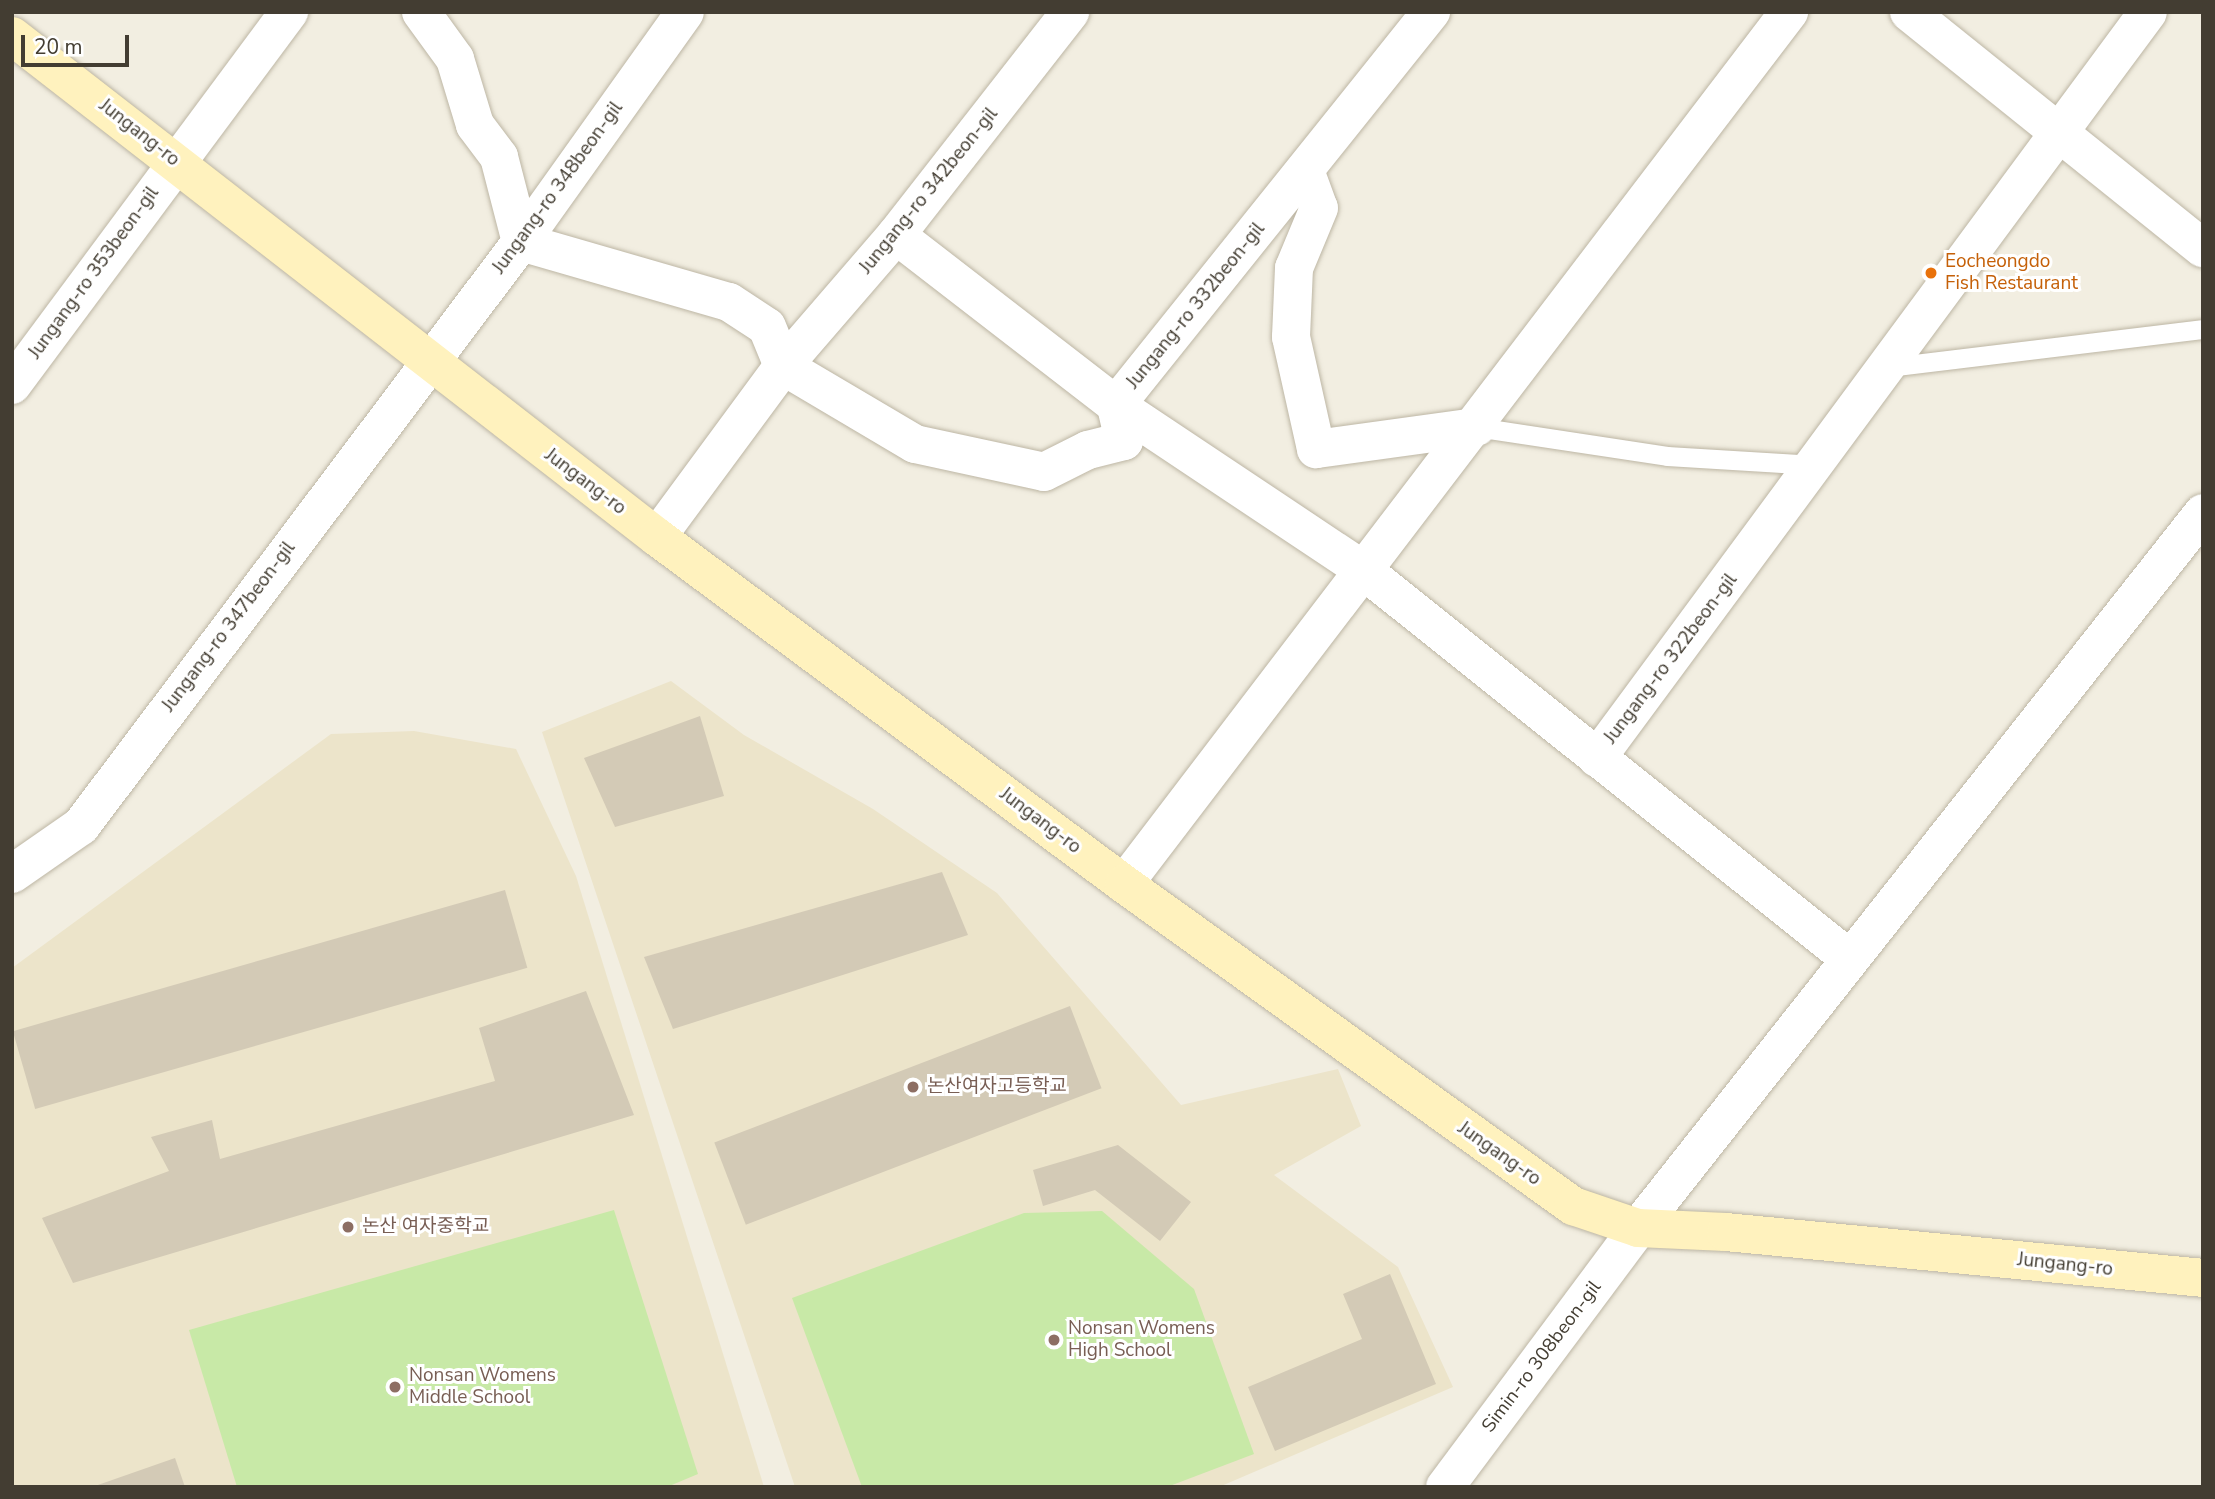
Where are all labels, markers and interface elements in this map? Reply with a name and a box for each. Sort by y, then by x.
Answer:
scale bar [24,21,133,65]
text: 20 m [34,33,83,61]
street label: Jungang-ro [94,94,184,172]
street label: Jungang-ro 348beon-gil [488,97,628,279]
street label: Jungang-ro 342beon-gil [855,103,1003,279]
street label: Jungang-ro 353beon-gil [24,182,164,364]
street label: Jungang-ro 332beon-gil [1122,218,1270,394]
place label: Eocheongdo Fish Restaurant [1945,251,2078,295]
marker: Eocheongdo Fish Restaurant [1923,265,1939,281]
street label: Jungang-ro [540,444,630,520]
street label: Jungang-ro 347beon-gil [158,537,300,717]
street label: Jungang-ro 322beon-gil [1600,569,1742,749]
street label: Jungang-ro [995,783,1085,859]
place label: 논산여자고등학교 [927,1076,1067,1098]
marker: 논산여자고등학교 [905,1079,921,1095]
street label: Jungang-ro [1453,1117,1545,1191]
place label: 논산 여자중학교 [362,1216,489,1238]
marker: 논산 여자중학교 [340,1219,356,1235]
street label: Jungang-ro [2016,1249,2114,1281]
street label: Simin-ro 308beon-gil [1478,1277,1606,1437]
place label: Nonsan Womens High School [1068,1318,1215,1362]
marker: Nonsan Womens High School [1046,1332,1062,1348]
place label: Nonsan Womens Middle School [409,1365,556,1409]
marker: Nonsan Womens Middle School [387,1379,403,1395]

